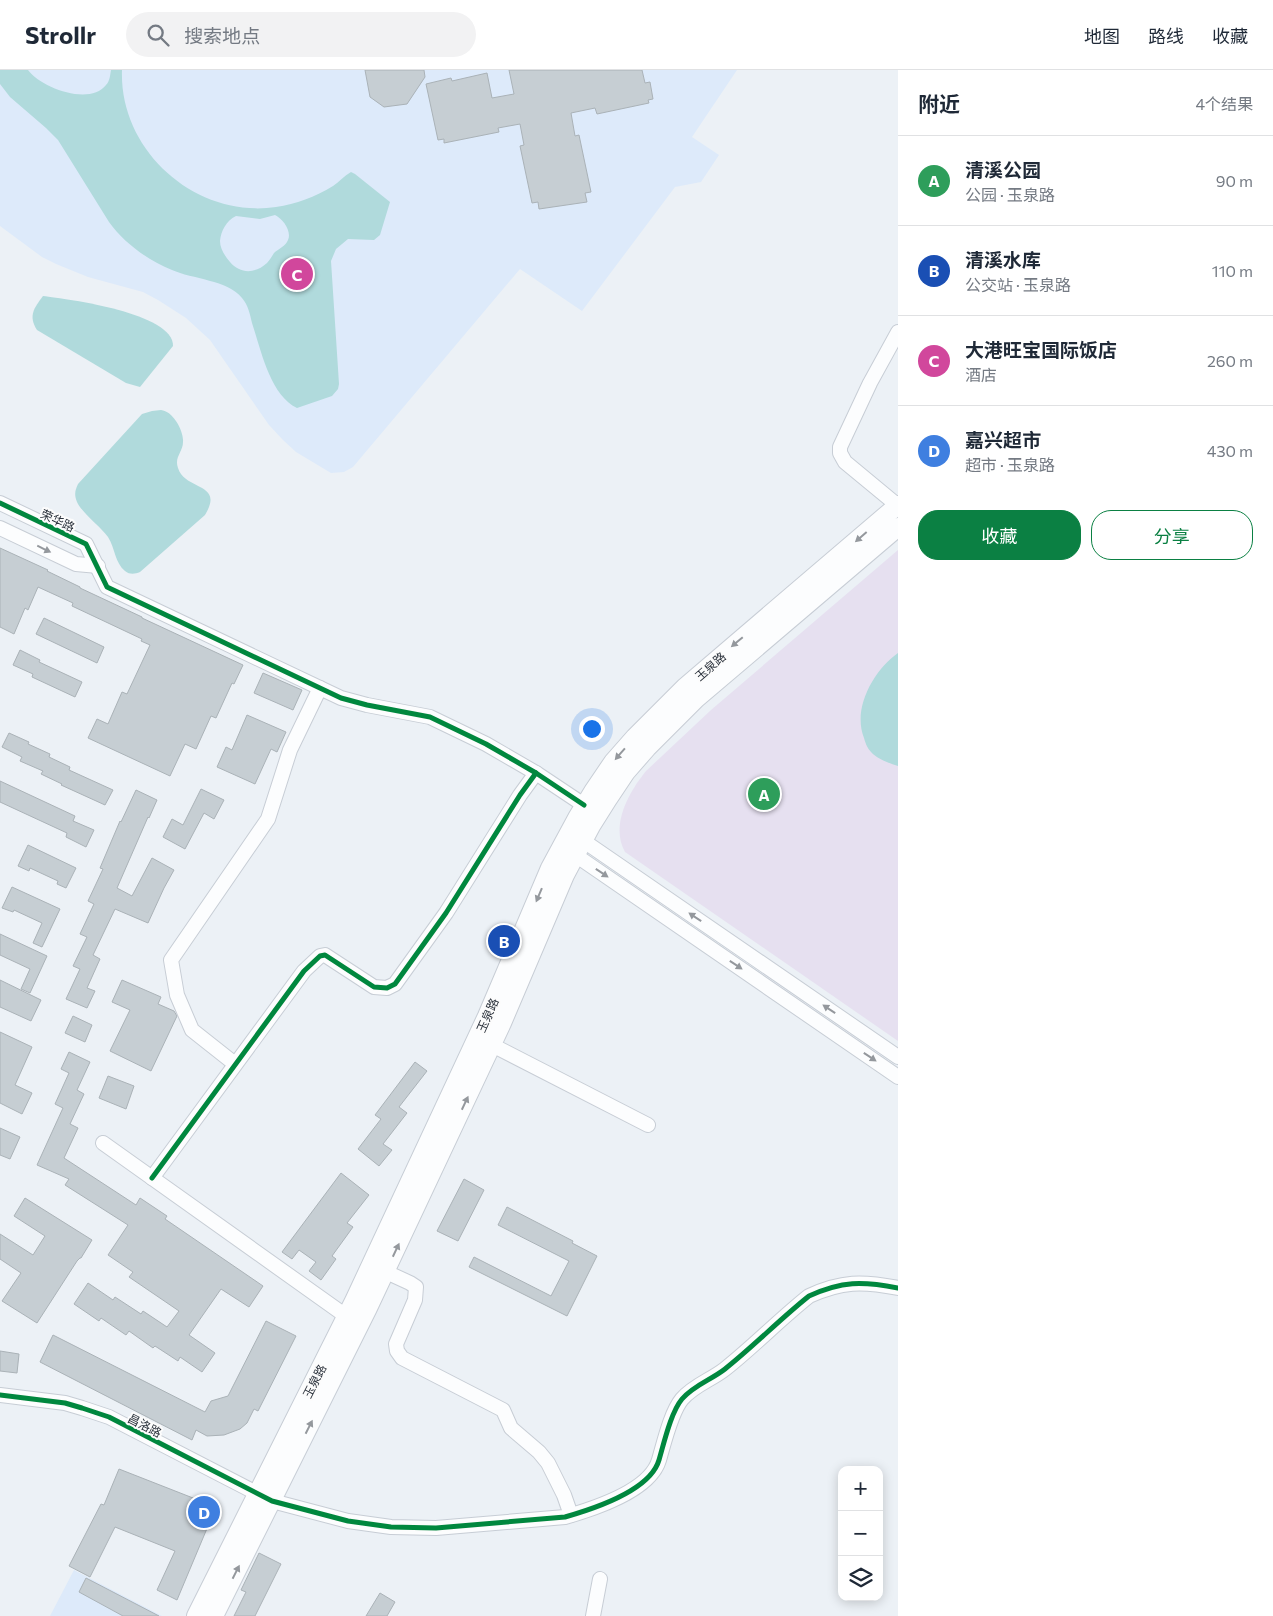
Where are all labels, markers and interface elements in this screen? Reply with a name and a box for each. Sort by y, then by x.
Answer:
search box [126,12,476,57]
text: Strollr [25,20,96,49]
icon: search [144,21,172,49]
text: 搜索地点 [184,24,260,47]
text: 地图 [1084,25,1120,47]
text: 路线 [1148,25,1184,47]
text: 收藏 [1212,25,1248,47]
text: 附近 [918,91,960,116]
text: 4个结果 [1195,94,1253,113]
text: 清溪公园 [965,158,1041,181]
text: A [928,171,940,190]
text: 90 m [1216,171,1253,190]
text: 公园 · 玉泉路 [965,185,1055,204]
text: 清溪水库 [965,248,1041,271]
pin: C [281,255,313,293]
text: B [929,261,939,280]
text: 110 m [1212,261,1253,280]
text: 公交站 · 玉泉路 [965,275,1071,294]
text: 大港旺宝国际饭店 [965,338,1117,361]
text: C [929,351,939,370]
text: 260 m [1207,351,1253,370]
text: 酒店 [965,365,997,384]
text: 嘉兴超市 [965,428,1041,451]
text: D [928,441,940,460]
text: 430 m [1207,441,1253,460]
text: 超市 · 玉泉路 [965,455,1055,474]
street label: 荣华路 [39,506,77,534]
button: 收藏 [918,510,1081,560]
button: 分享 [1091,510,1253,560]
one-way arrow [855,531,868,542]
one-way arrow [37,545,51,553]
one-way arrow [732,636,744,648]
street label: 玉泉路 [692,649,728,683]
your location [579,716,605,742]
one-way arrow [614,748,626,760]
pin: A [748,775,780,813]
one-way arrow [595,868,609,878]
one-way arrow [535,887,543,902]
one-way arrow [688,912,702,922]
pin: B [488,922,520,960]
one-way arrow [729,960,743,970]
street label: 玉泉路 [473,996,501,1034]
one-way arrow [822,1004,836,1014]
one-way arrow [863,1052,876,1062]
one-way arrow [461,1096,469,1110]
one-way arrow [392,1243,400,1257]
street label: 玉泉路 [300,1362,328,1400]
street label: 昌洛路 [126,1411,164,1439]
one-way arrow [305,1420,313,1434]
map controls [838,1466,883,1601]
button: + [838,1466,883,1511]
pin: D [188,1493,220,1531]
button: − [838,1511,883,1556]
button: layers [838,1556,883,1601]
one-way arrow [232,1565,240,1580]

